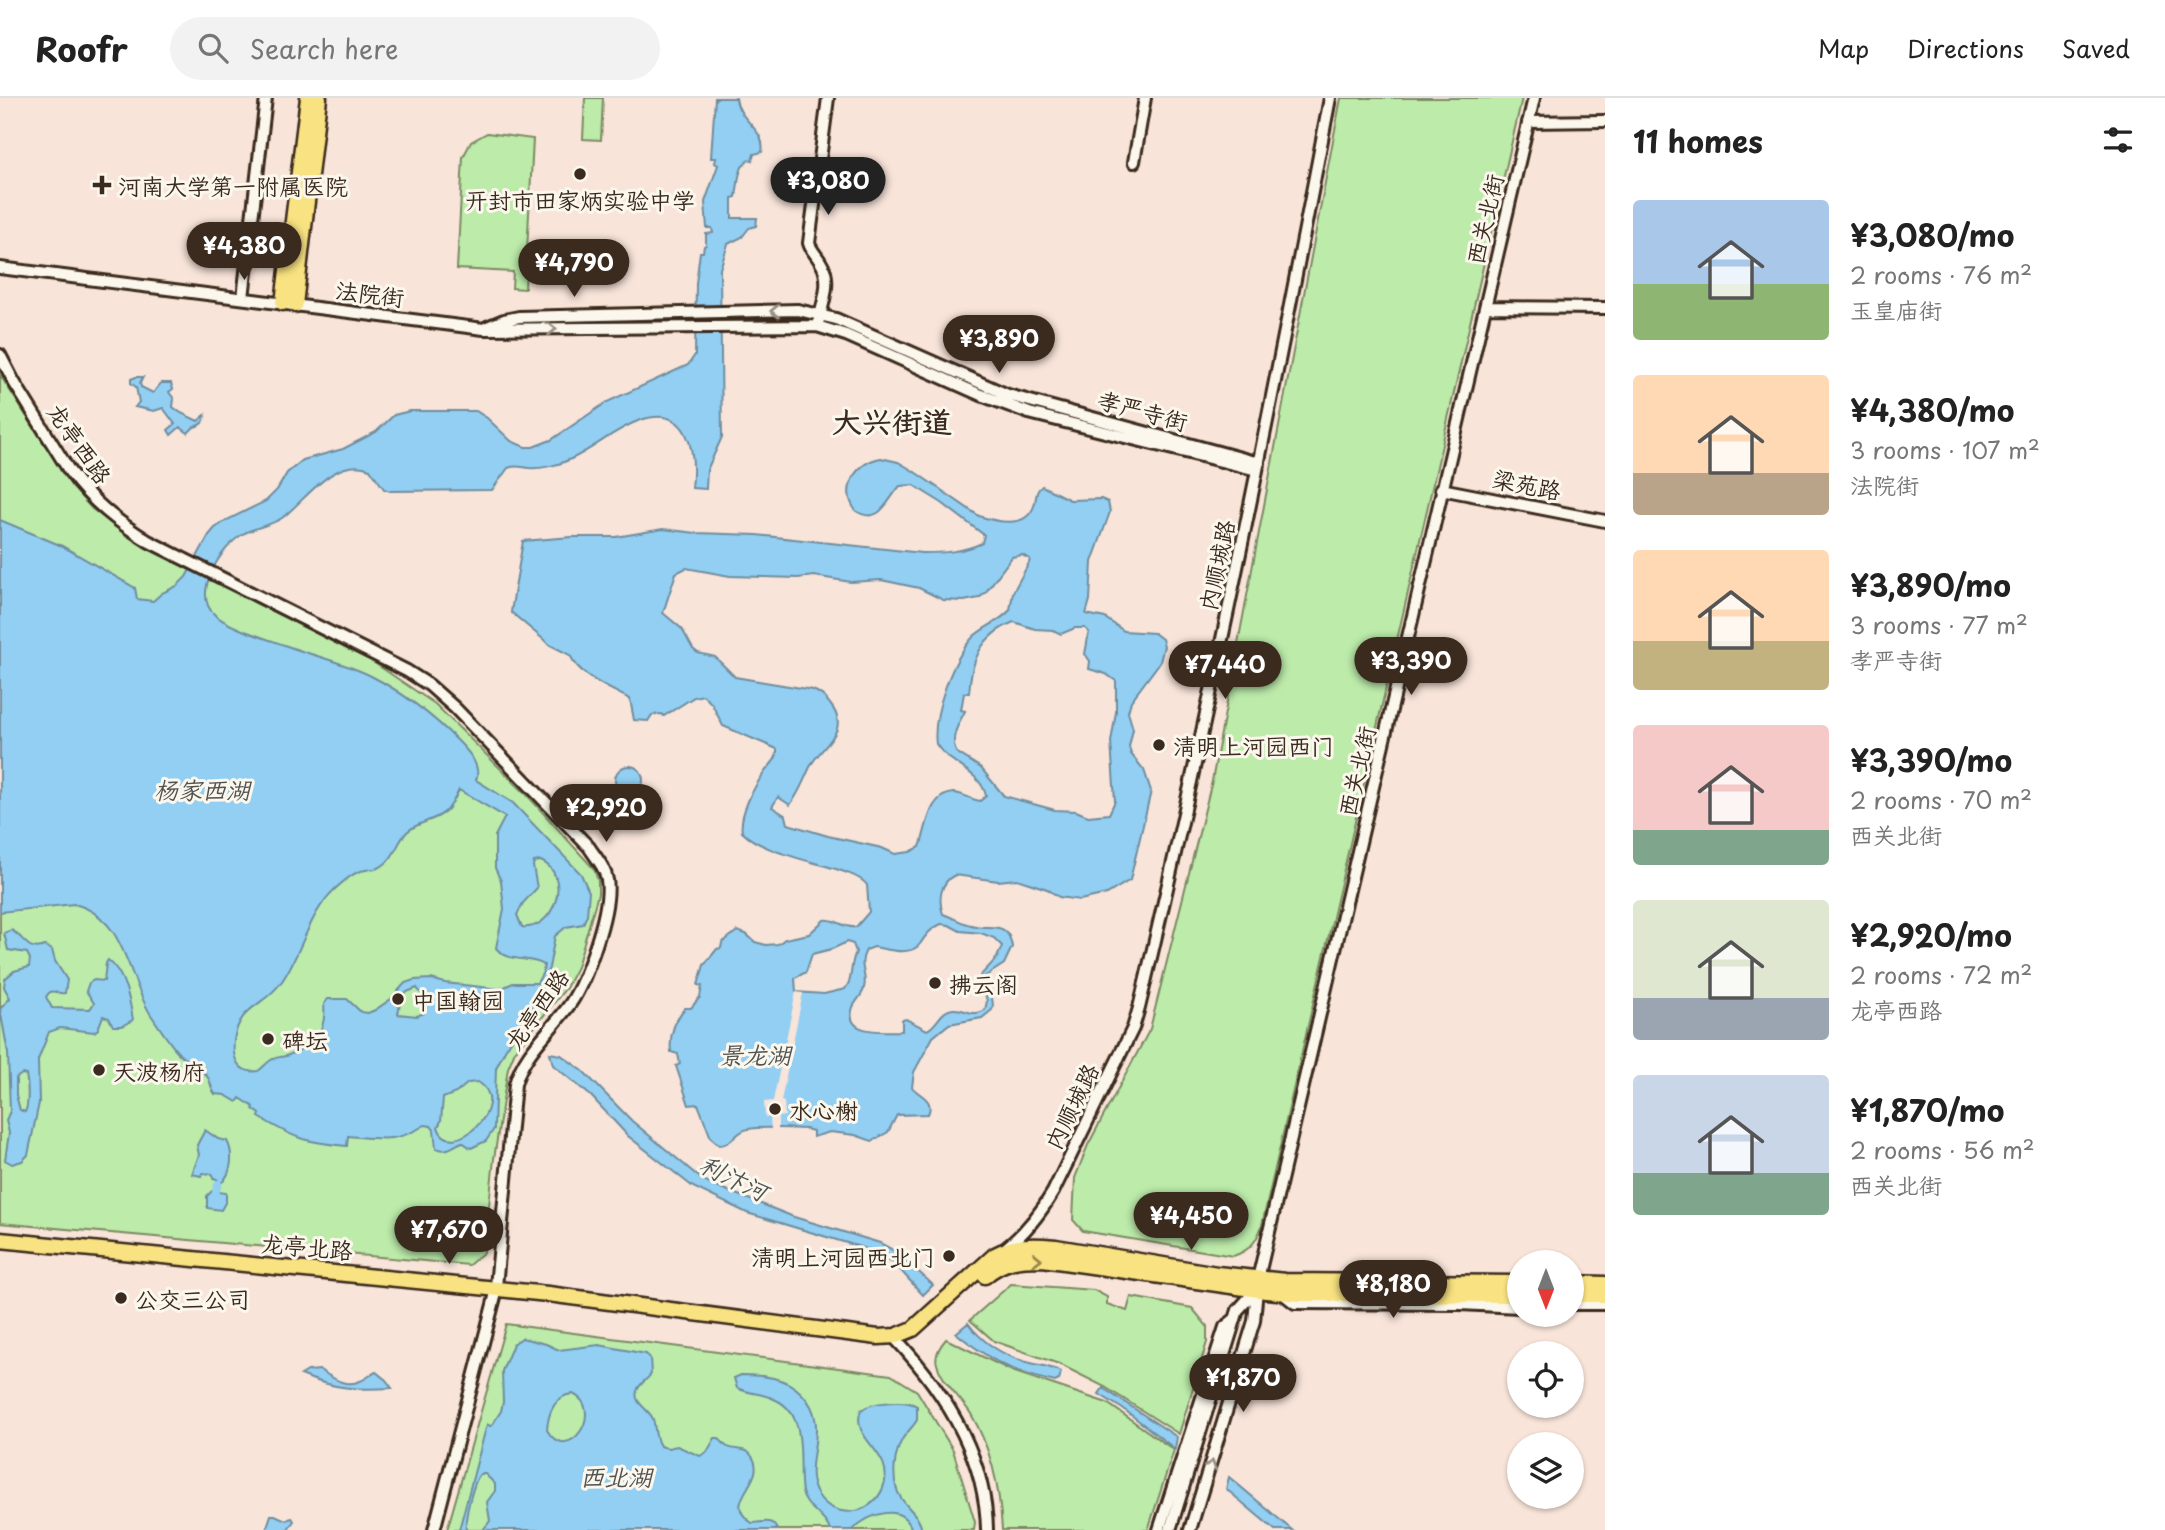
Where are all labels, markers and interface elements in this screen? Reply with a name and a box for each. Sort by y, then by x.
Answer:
search box [170,17,660,80]
text: Roofr [35,23,128,73]
icon: search [194,29,232,67]
text: Search here [250,29,398,68]
text: Map [1818,30,1869,66]
text: Directions [1907,30,2024,66]
text: Saved [2062,30,2130,66]
text: 11 homes [1633,118,1763,163]
icon: filters [2099,121,2137,159]
pin: ¥3,080 [771,158,885,217]
text: ¥3,080 [787,162,869,197]
marker: 开封市田家炳实验中学 [572,166,588,182]
place label: 河南大学第一附属医院 [118,168,348,203]
street label: 西关北街 [1457,170,1511,268]
marker: 河南大学第一附属医院 [92,175,112,195]
place label: 开封市田家炳实验中学 [465,182,695,217]
text: ¥3,080/mo [1850,212,2014,257]
pin: ¥4,380 [187,222,301,282]
text: ¥4,380 [203,227,285,262]
icon: home [1689,228,1773,312]
pin: ¥4,790 [517,240,631,299]
text: ¥4,790 [534,244,614,279]
text: 2 rooms · 76 m² [1850,257,2032,292]
street label: 法院街 [334,271,406,315]
text: 玉皇庙街 [1850,292,1942,327]
one-way arrow [770,303,780,319]
pin: ¥3,890 [942,316,1056,375]
text: ¥3,890 [959,320,1039,355]
one-way arrow [548,321,558,337]
street label: 孝严寺街 [1094,381,1192,439]
text: ¥4,380/mo [1850,387,2014,432]
street label: 龙亭西路 [39,395,121,491]
district label: 大兴街道 [832,398,952,443]
icon: home [1689,403,1773,487]
text: 3 rooms · 107 m² [1850,432,2040,467]
street label: 梁苑路 [1490,460,1564,508]
text: 法院街 [1850,467,1919,502]
street label: 内顺城路 [1189,516,1243,614]
text: ¥3,890/mo [1850,562,2011,607]
icon: home [1689,578,1773,662]
text: 3 rooms · 77 m² [1850,607,2028,642]
pin: ¥3,390 [1354,638,1468,697]
pin: ¥7,440 [1168,642,1282,701]
text: ¥3,390 [1370,642,1452,677]
text: 孝严寺街 [1850,642,1942,677]
text: ¥7,440 [1185,646,1265,681]
street label: 西关北街 [1329,722,1383,820]
place label: 清明上河园西门 [1173,728,1334,763]
marker: 清明上河园西门 [1151,737,1167,753]
text: ¥3,390/mo [1850,737,2012,782]
icon: home [1689,753,1773,837]
water label: 杨家西湖 [154,771,253,807]
text: 2 rooms · 70 m² [1850,782,2032,817]
pin: ¥2,920 [549,784,663,844]
text: ¥2,920 [565,789,647,824]
text: 西关北街 [1850,817,1942,852]
text: ¥2,920/mo [1850,912,2012,957]
icon: home [1689,928,1773,1012]
text: 2 rooms · 72 m² [1850,957,2032,992]
street label: 龙亭西路 [495,961,577,1057]
place label: 拂云阁 [949,966,1018,1001]
marker: 拂云阁 [927,975,943,991]
place label: 中国翰园 [412,982,504,1017]
marker: 中国翰园 [390,991,406,1007]
text: 龙亭西路 [1850,992,1942,1027]
place label: 碑坛 [282,1022,328,1057]
marker: 碑坛 [260,1031,276,1047]
water label: 景龙湖 [719,1036,794,1072]
place label: 天波杨府 [113,1053,205,1088]
street label: 内顺城路 [1035,1057,1107,1155]
marker: 天波杨府 [91,1062,107,1078]
text: ¥1,870/mo [1850,1087,2004,1132]
place label: 水心榭 [789,1092,858,1127]
marker: 水心榭 [767,1101,783,1117]
icon: home [1689,1103,1773,1187]
text: 2 rooms · 56 m² [1850,1132,2035,1167]
water label: 利汴河 [694,1145,778,1211]
text: 西关北街 [1850,1167,1942,1202]
pin: ¥4,450 [1134,1192,1248,1252]
text: ¥4,450 [1150,1197,1232,1232]
pin: ¥7,670 [392,1206,506,1266]
text: ¥7,670 [410,1211,488,1246]
street label: 龙亭北路 [260,1225,354,1267]
place label: 清明上河园西北门 [751,1239,935,1274]
marker: 清明上河园西北门 [941,1248,957,1264]
north arrow [1507,1250,1584,1326]
map controls [1507,1250,1584,1509]
one-way arrow [1032,1251,1043,1267]
pin: ¥8,180 [1336,1260,1450,1320]
text: ¥8,180 [1355,1265,1431,1300]
place label: 公交三公司 [135,1281,250,1316]
marker: 公交三公司 [113,1290,129,1306]
button: locate [1507,1341,1584,1418]
pin: ¥1,870 [1186,1354,1300,1414]
text: ¥1,870 [1205,1359,1281,1394]
button: layers [1507,1432,1584,1509]
water label: 西北湖 [580,1458,655,1494]
one-way arrow [1202,1459,1217,1471]

